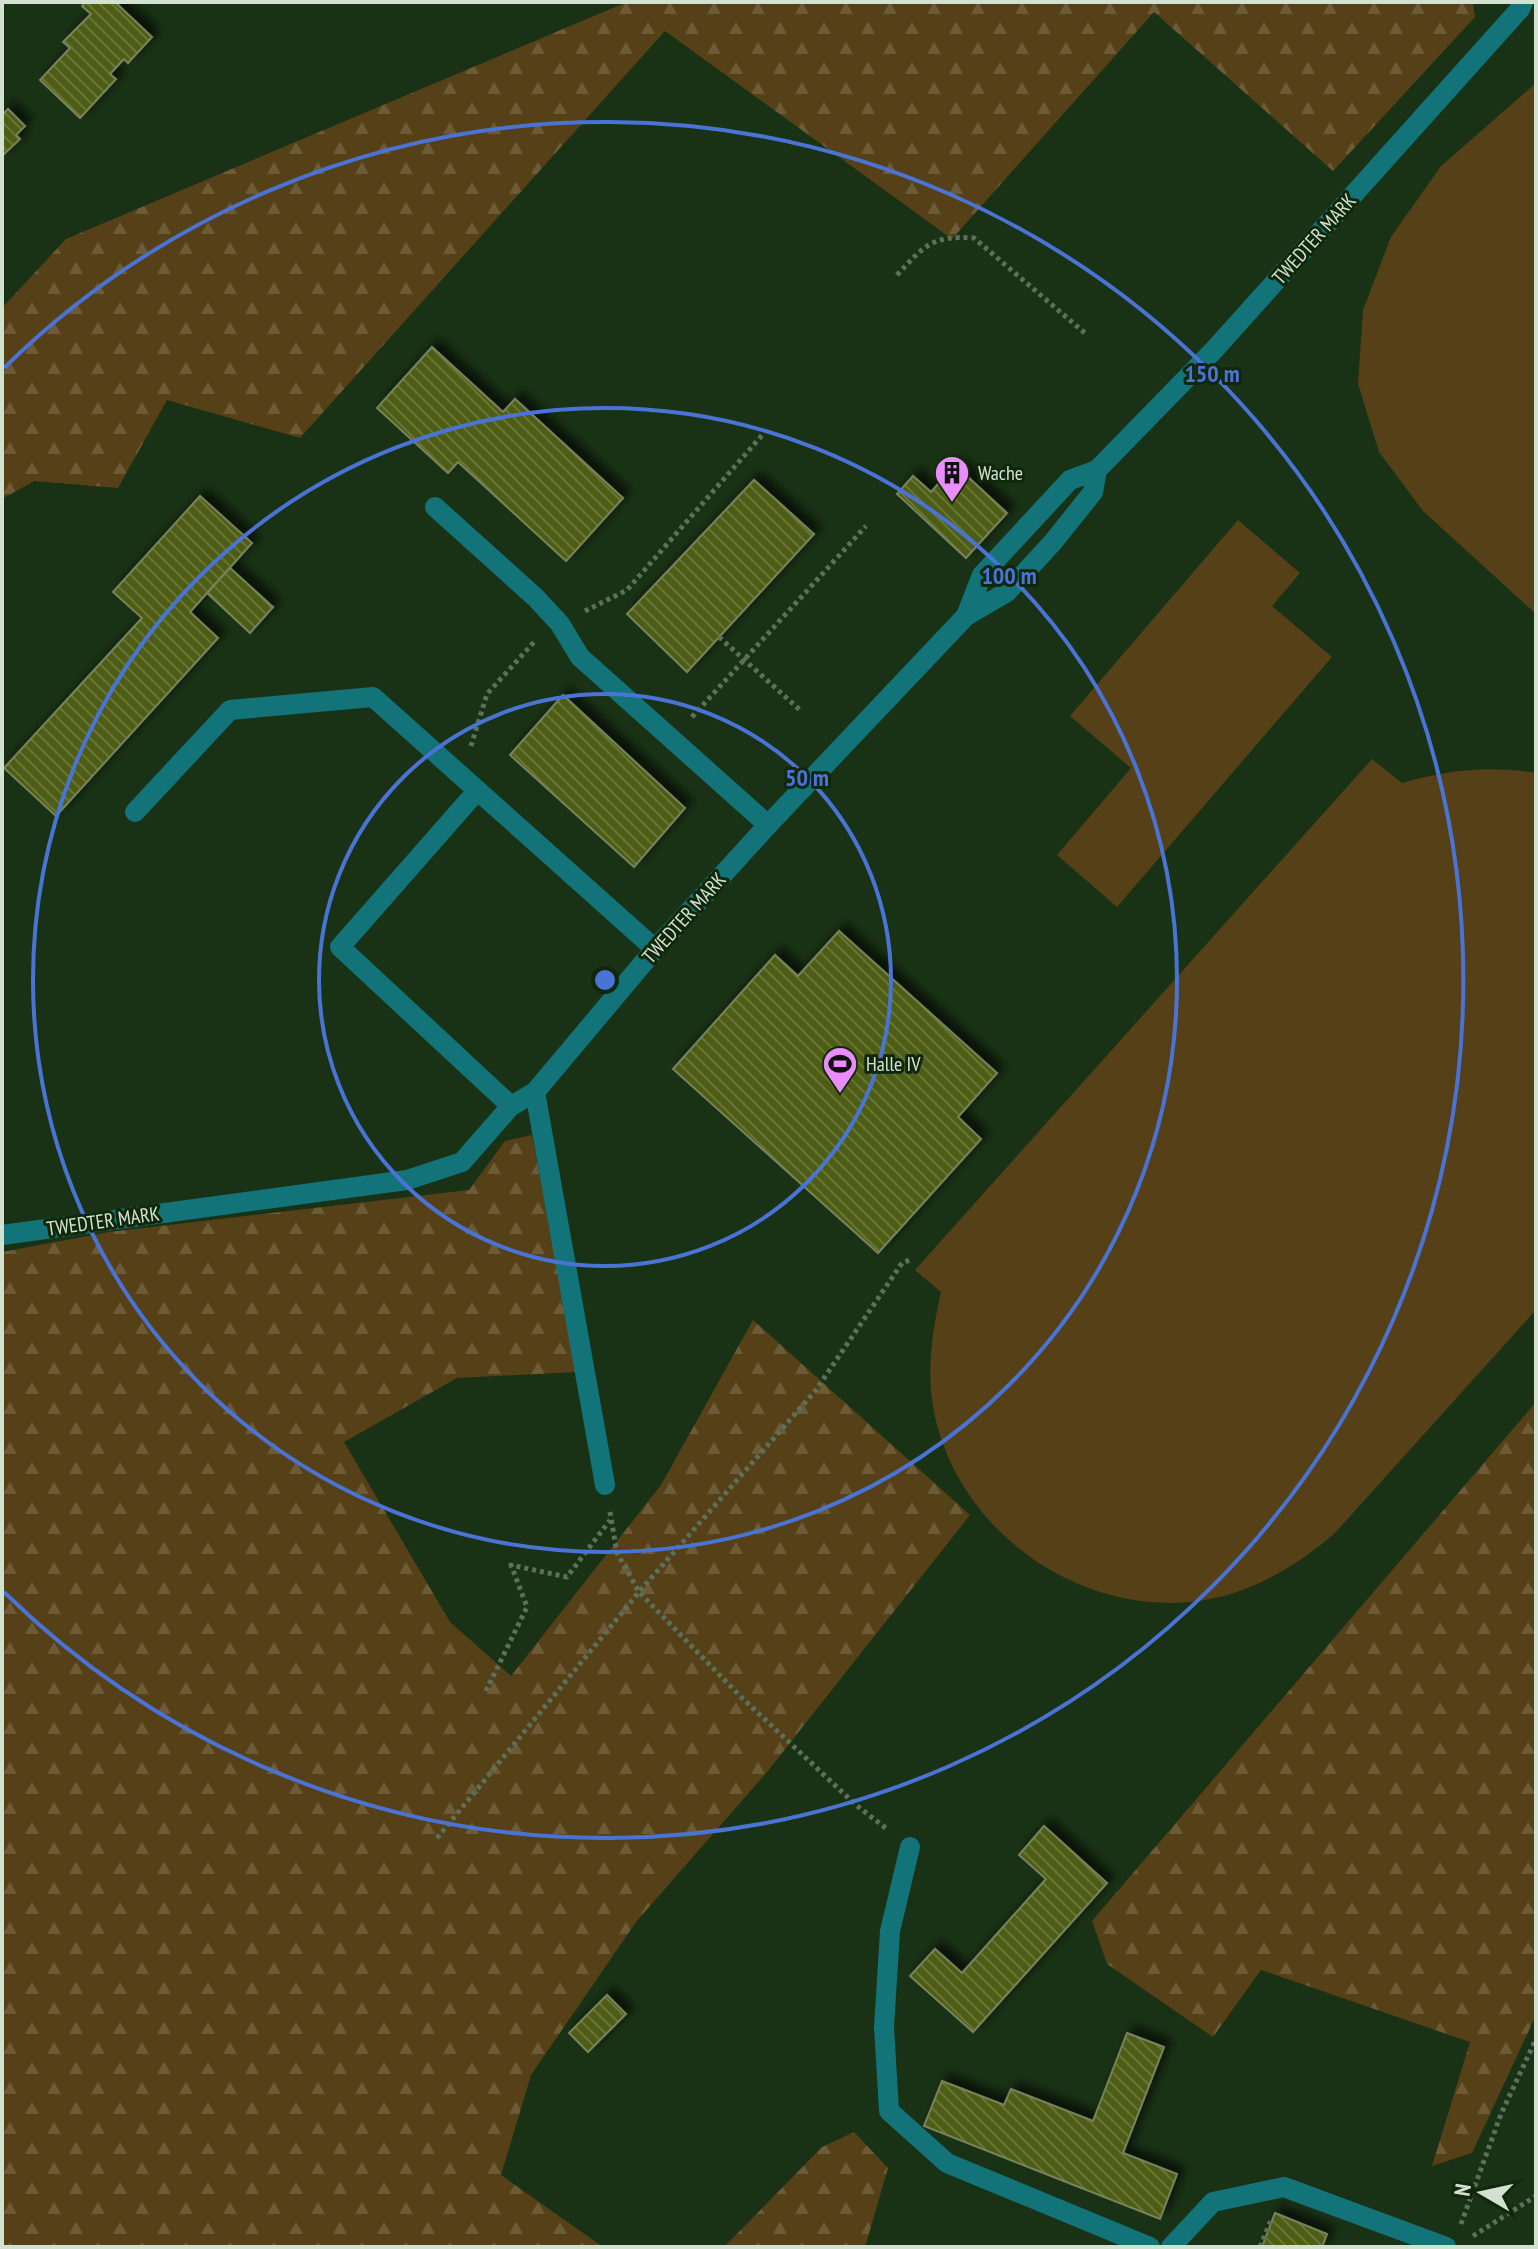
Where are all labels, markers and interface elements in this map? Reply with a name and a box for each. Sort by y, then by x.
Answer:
street label: TWEDTER MARK [1266,188,1362,290]
text: 150 m [1184,358,1240,389]
building icon: Wache [933,454,971,504]
place label: Wache [978,460,1023,486]
text: 100 m [981,560,1037,591]
text: 50 m [785,762,829,793]
street label: TWEDTER MARK [636,867,732,969]
centre of rings [591,966,619,994]
sports icon: Halle IV [821,1045,859,1095]
place label: Halle IV [866,1051,921,1077]
street label: TWEDTER MARK [45,1200,161,1242]
north arrow [1442,2153,1522,2233]
text: N [1447,2182,1477,2198]

